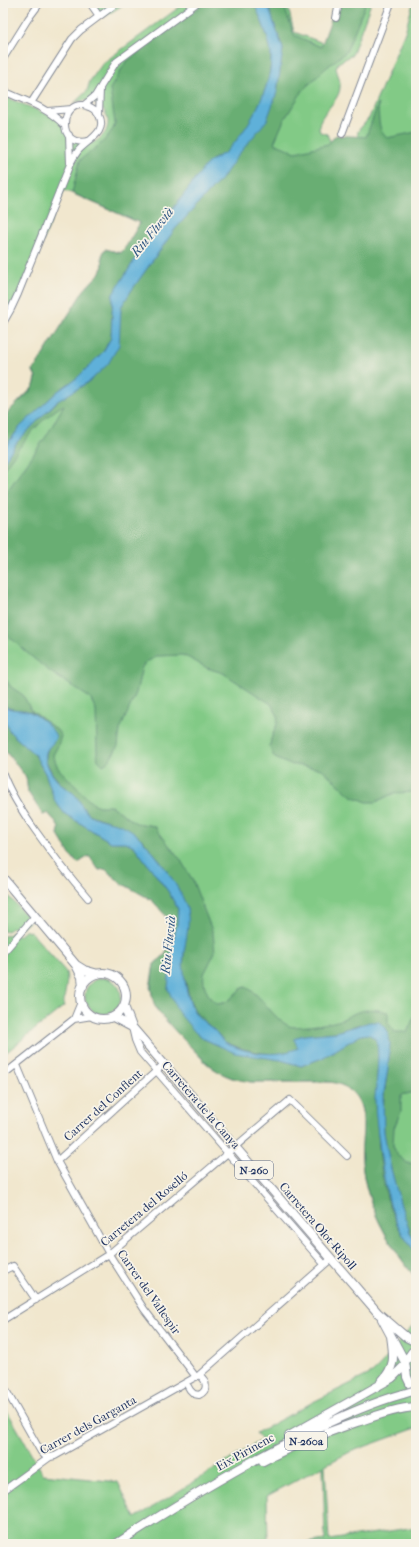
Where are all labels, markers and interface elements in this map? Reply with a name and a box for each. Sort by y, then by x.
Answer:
water label: Riu Fluvià [127,204,176,260]
water label: Riu Fluvià [157,915,179,976]
street label: Carretera de la Canya [159,1058,243,1152]
street label: Carrer del Conflent [61,1066,146,1144]
road number: N-260 [235,1161,273,1179]
street label: Carretera del Roselló [98,1169,190,1249]
street label: Carretera Olot-Ripoll [276,1180,360,1273]
street label: Carrer del Vallespir [114,1247,184,1338]
street label: Carrer dels Garganta [37,1393,139,1457]
street label: Eix Pirinenc [214,1430,276,1474]
road number: N-260a [285,1432,327,1450]

